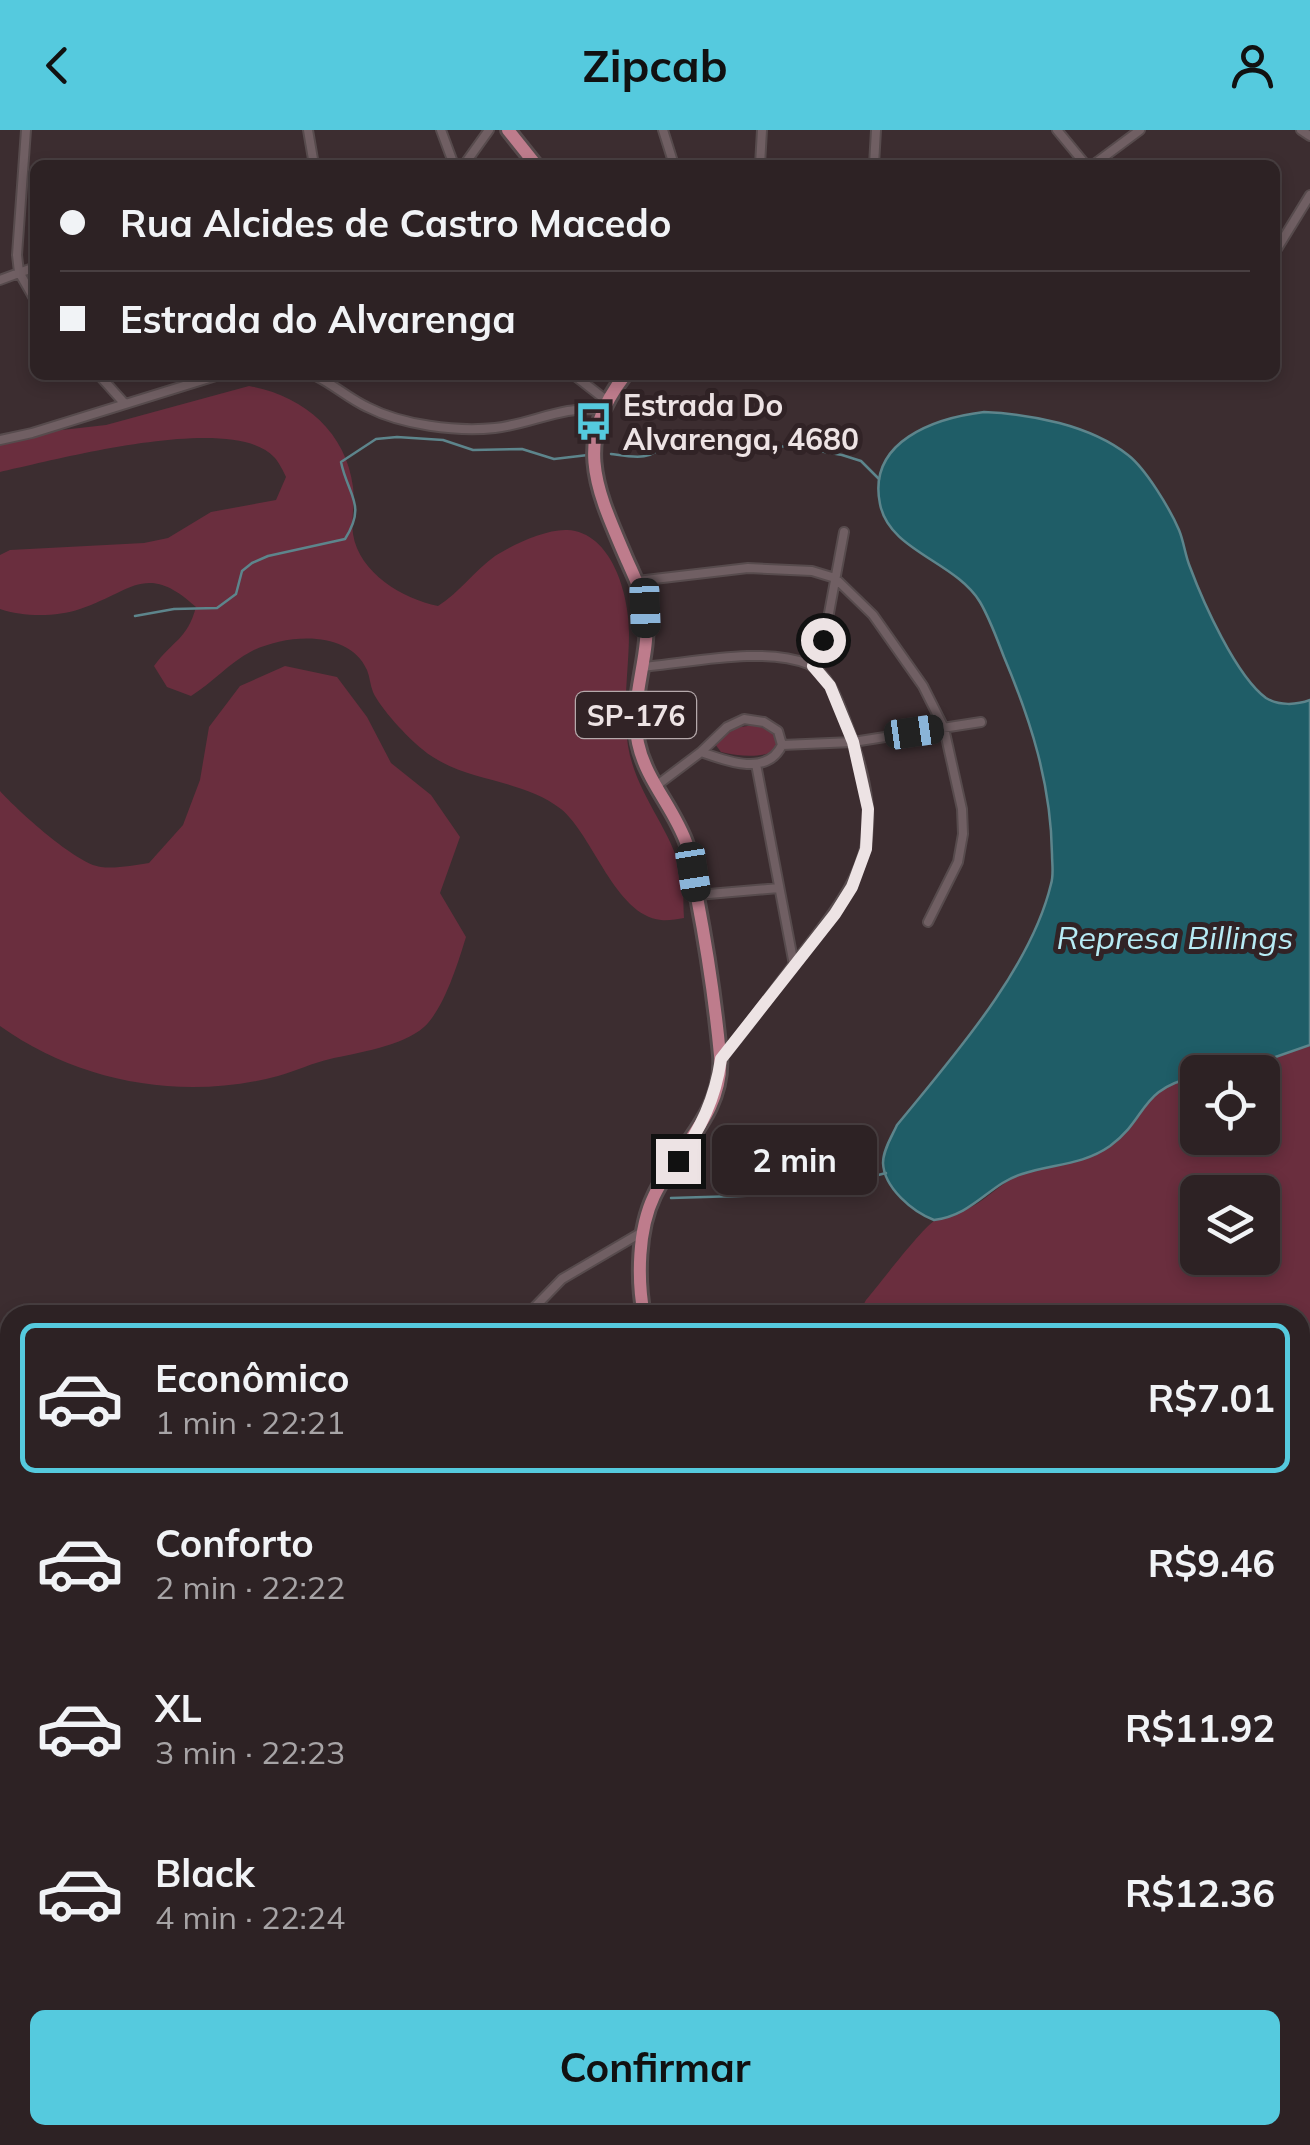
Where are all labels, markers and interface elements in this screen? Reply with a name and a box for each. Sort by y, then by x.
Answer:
text: Zipcab [582,37,728,93]
icon: back [30,38,85,93]
icon: person [1225,38,1280,93]
text: Rua Alcides de Castro Macedo [120,199,671,247]
text: Estrada do Alvarenga [120,295,516,343]
place label: Estrada Do Alvarenga, 4680 [623,386,859,458]
bus stop icon: Estrada Do Alvarenga, 4680 [572,401,614,443]
car [629,577,661,639]
route start [801,618,846,663]
road number: SP-176 [576,692,696,738]
car [882,713,946,751]
car [673,840,713,904]
water label: Represa Billings [1057,917,1293,957]
map controls [1180,1055,1280,1275]
button: locate [1180,1055,1280,1155]
callout: 2 min [713,1126,878,1196]
route end [656,1139,701,1184]
text: 2 min [752,1140,837,1180]
button: layers [1180,1175,1280,1275]
icon: car [35,1353,125,1443]
text: Econômico [155,1354,350,1402]
text: R$7.01 [1148,1374,1275,1422]
text: 1 min · 22:21 [155,1402,345,1442]
icon: car [35,1518,125,1608]
text: Conforto [155,1519,314,1567]
text: R$9.46 [1148,1539,1275,1587]
text: 2 min · 22:22 [155,1567,345,1607]
icon: car [35,1683,125,1773]
text: XL [155,1684,202,1732]
text: R$11.92 [1125,1704,1275,1752]
text: 3 min · 22:23 [155,1732,345,1772]
icon: car [35,1848,125,1938]
text: Black [155,1849,255,1897]
text: R$12.36 [1125,1869,1275,1917]
text: 4 min · 22:24 [155,1897,345,1937]
button: Confirmar [30,2010,1280,2125]

